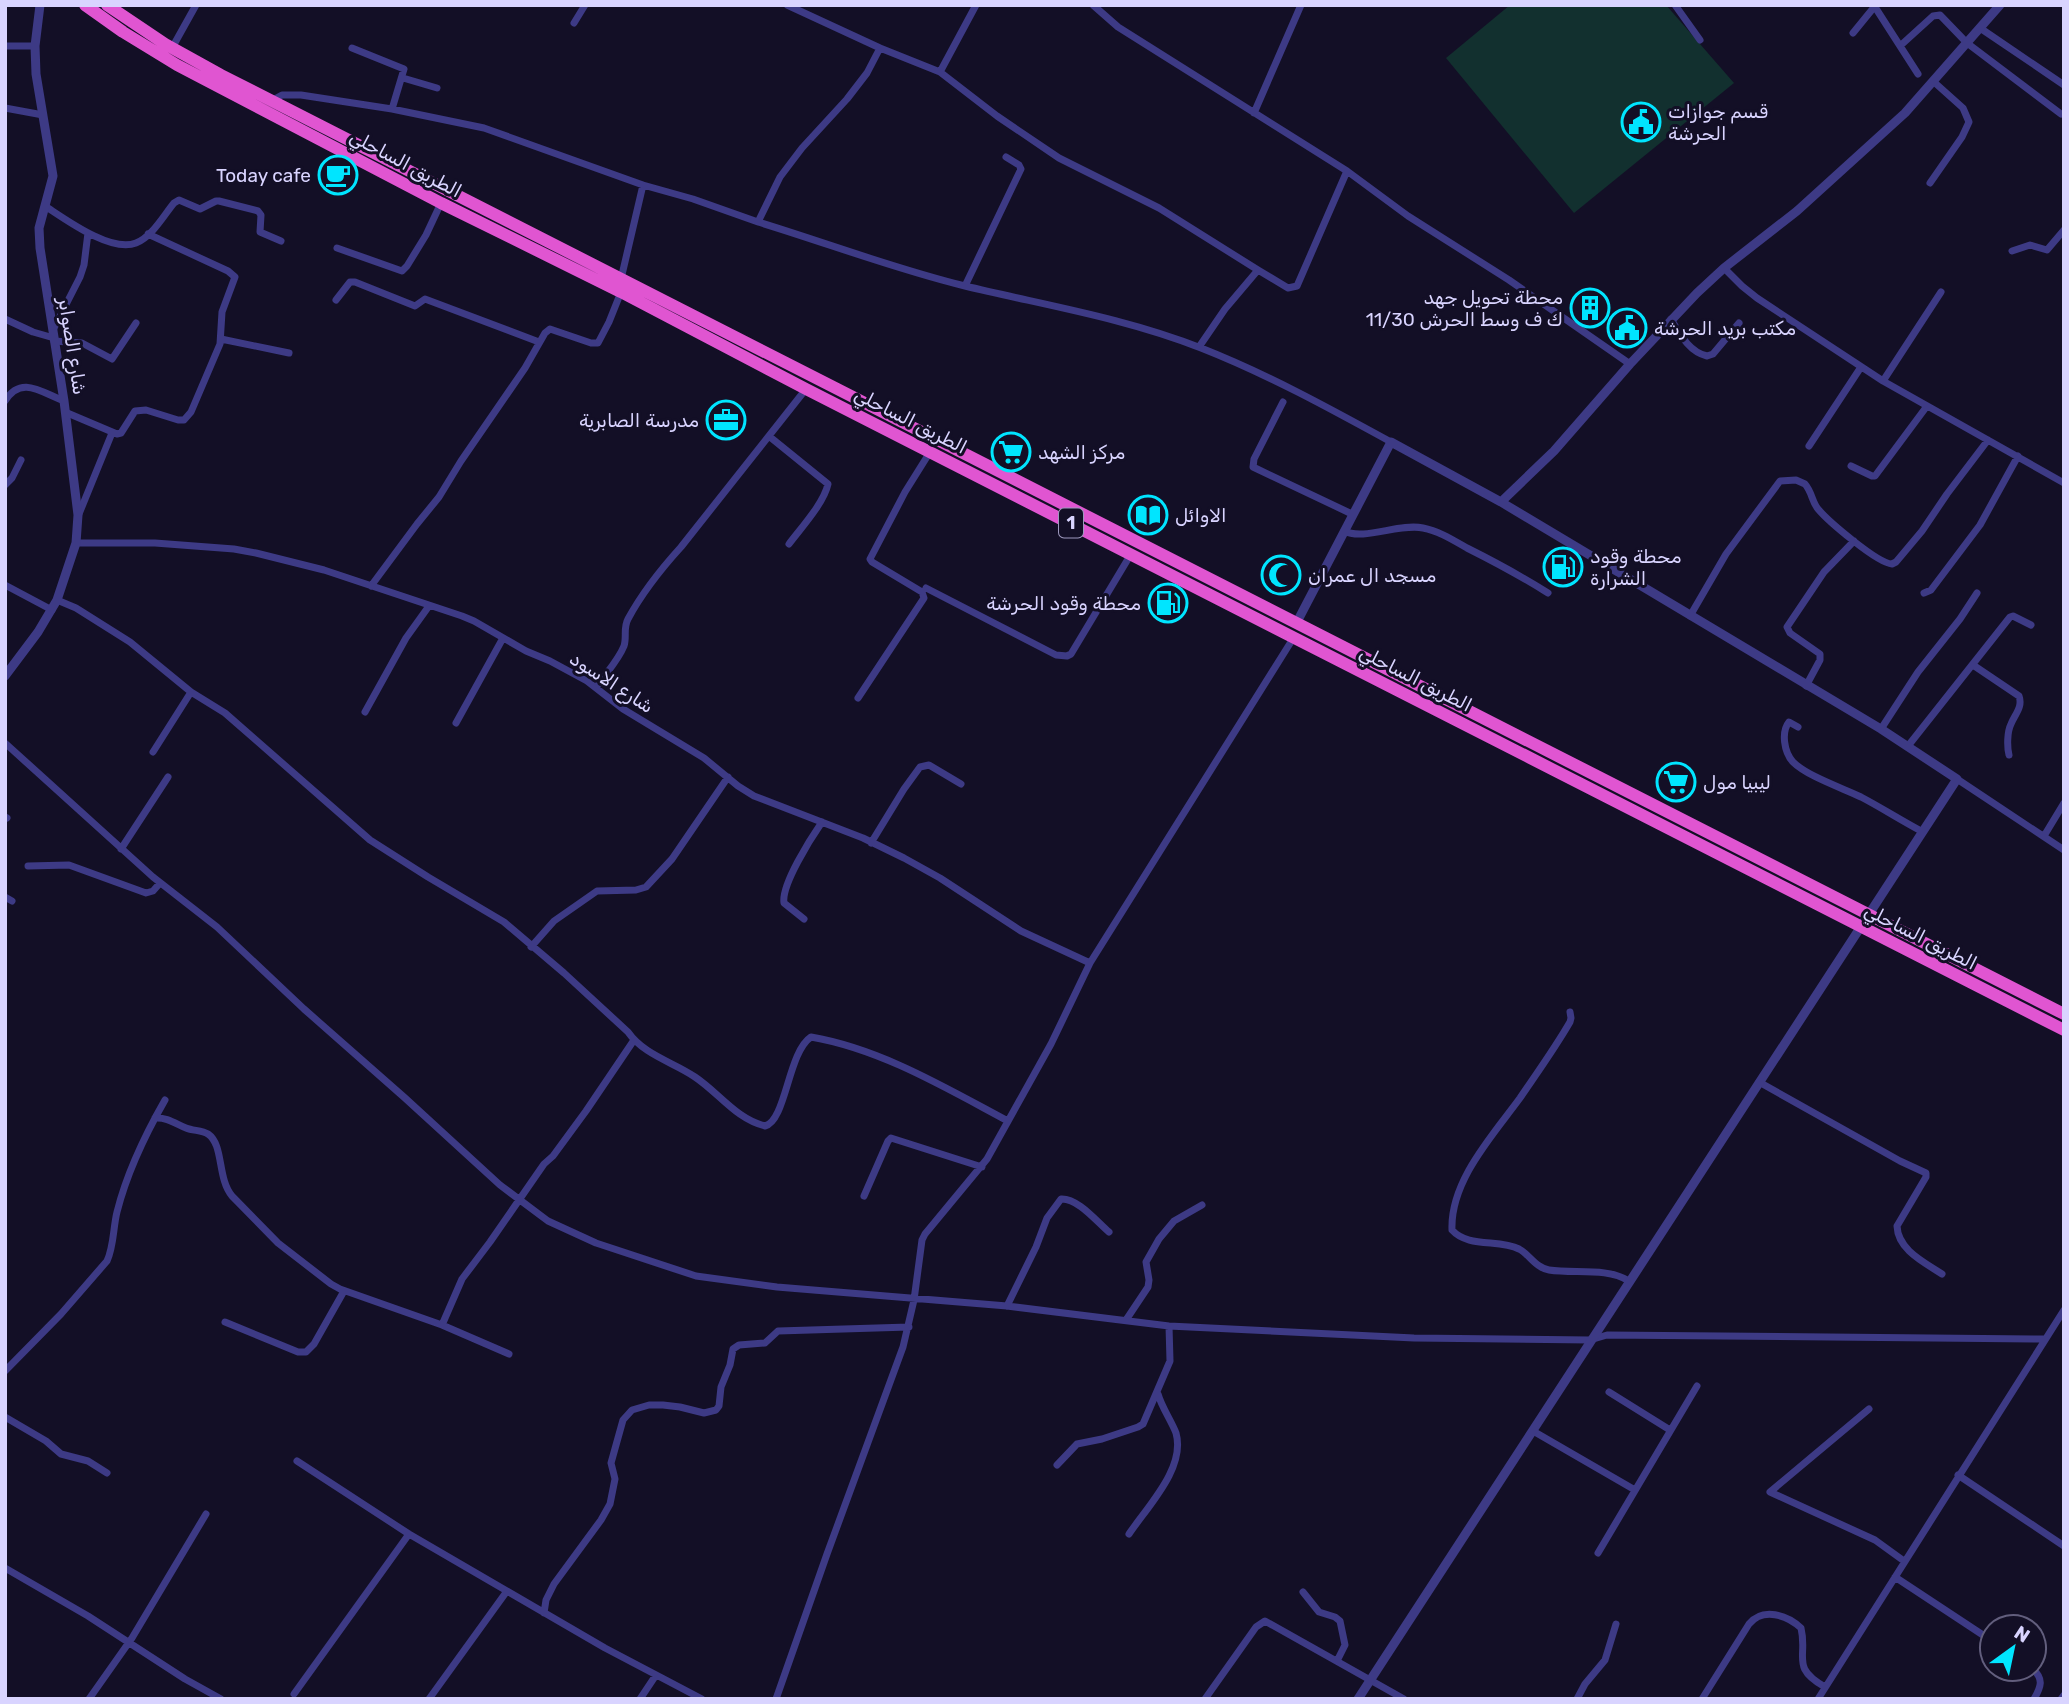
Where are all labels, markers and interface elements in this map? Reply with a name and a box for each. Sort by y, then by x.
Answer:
place label: قسم جوازات الحرشة [1668,100,1768,145]
public building icon: قسم جوازات الحرشة [1620,101,1662,143]
street label: الطريق الساحلي [345,124,466,205]
cafe icon: Today cafe [317,154,359,196]
place label: Today cafe [216,164,311,187]
place label: محطة تحويل جهد 11/30 ك ف وسط الحرش [1366,286,1563,331]
building icon: محطة تحويل جهد 11/30 ك ف وسط الحرش [1569,287,1611,329]
street label: شارع الصوابر [51,295,92,397]
public building icon: مكتب بريد الحرشة [1606,307,1648,349]
place label: مكتب بريد الحرشة [1654,317,1796,340]
street label: الطريق الساحلي [849,382,971,461]
office icon: مدرسة الصابرية [705,399,747,441]
place label: مدرسة الصابرية [579,409,699,432]
supermarket icon: مركز الشهد [990,431,1032,473]
place label: مركز الشهد [1038,441,1125,464]
library icon: الاوائل [1127,494,1169,536]
place label: الاوائل [1175,504,1227,527]
road number: 1 [1059,508,1083,538]
place label: محطة وقود الشرارة [1590,545,1682,590]
fuel station icon: محطة وقود الشرارة [1542,546,1584,588]
mosque icon: مسجد ال عمران [1260,554,1302,596]
place label: مسجد ال عمران [1308,564,1436,587]
fuel station icon: محطة وقود الحرشة [1147,582,1189,624]
place label: محطة وقود الحرشة [986,592,1141,615]
street label: الطريق الساحلي [1354,640,1476,719]
street label: شارع الاسود [564,647,658,720]
supermarket icon: ليبيا مول [1655,761,1697,803]
place label: ليبيا مول [1703,771,1771,794]
street label: الطريق الساحلي [1859,898,1981,977]
north arrow [1978,1613,2048,1683]
text: N [2010,1621,2034,1648]

